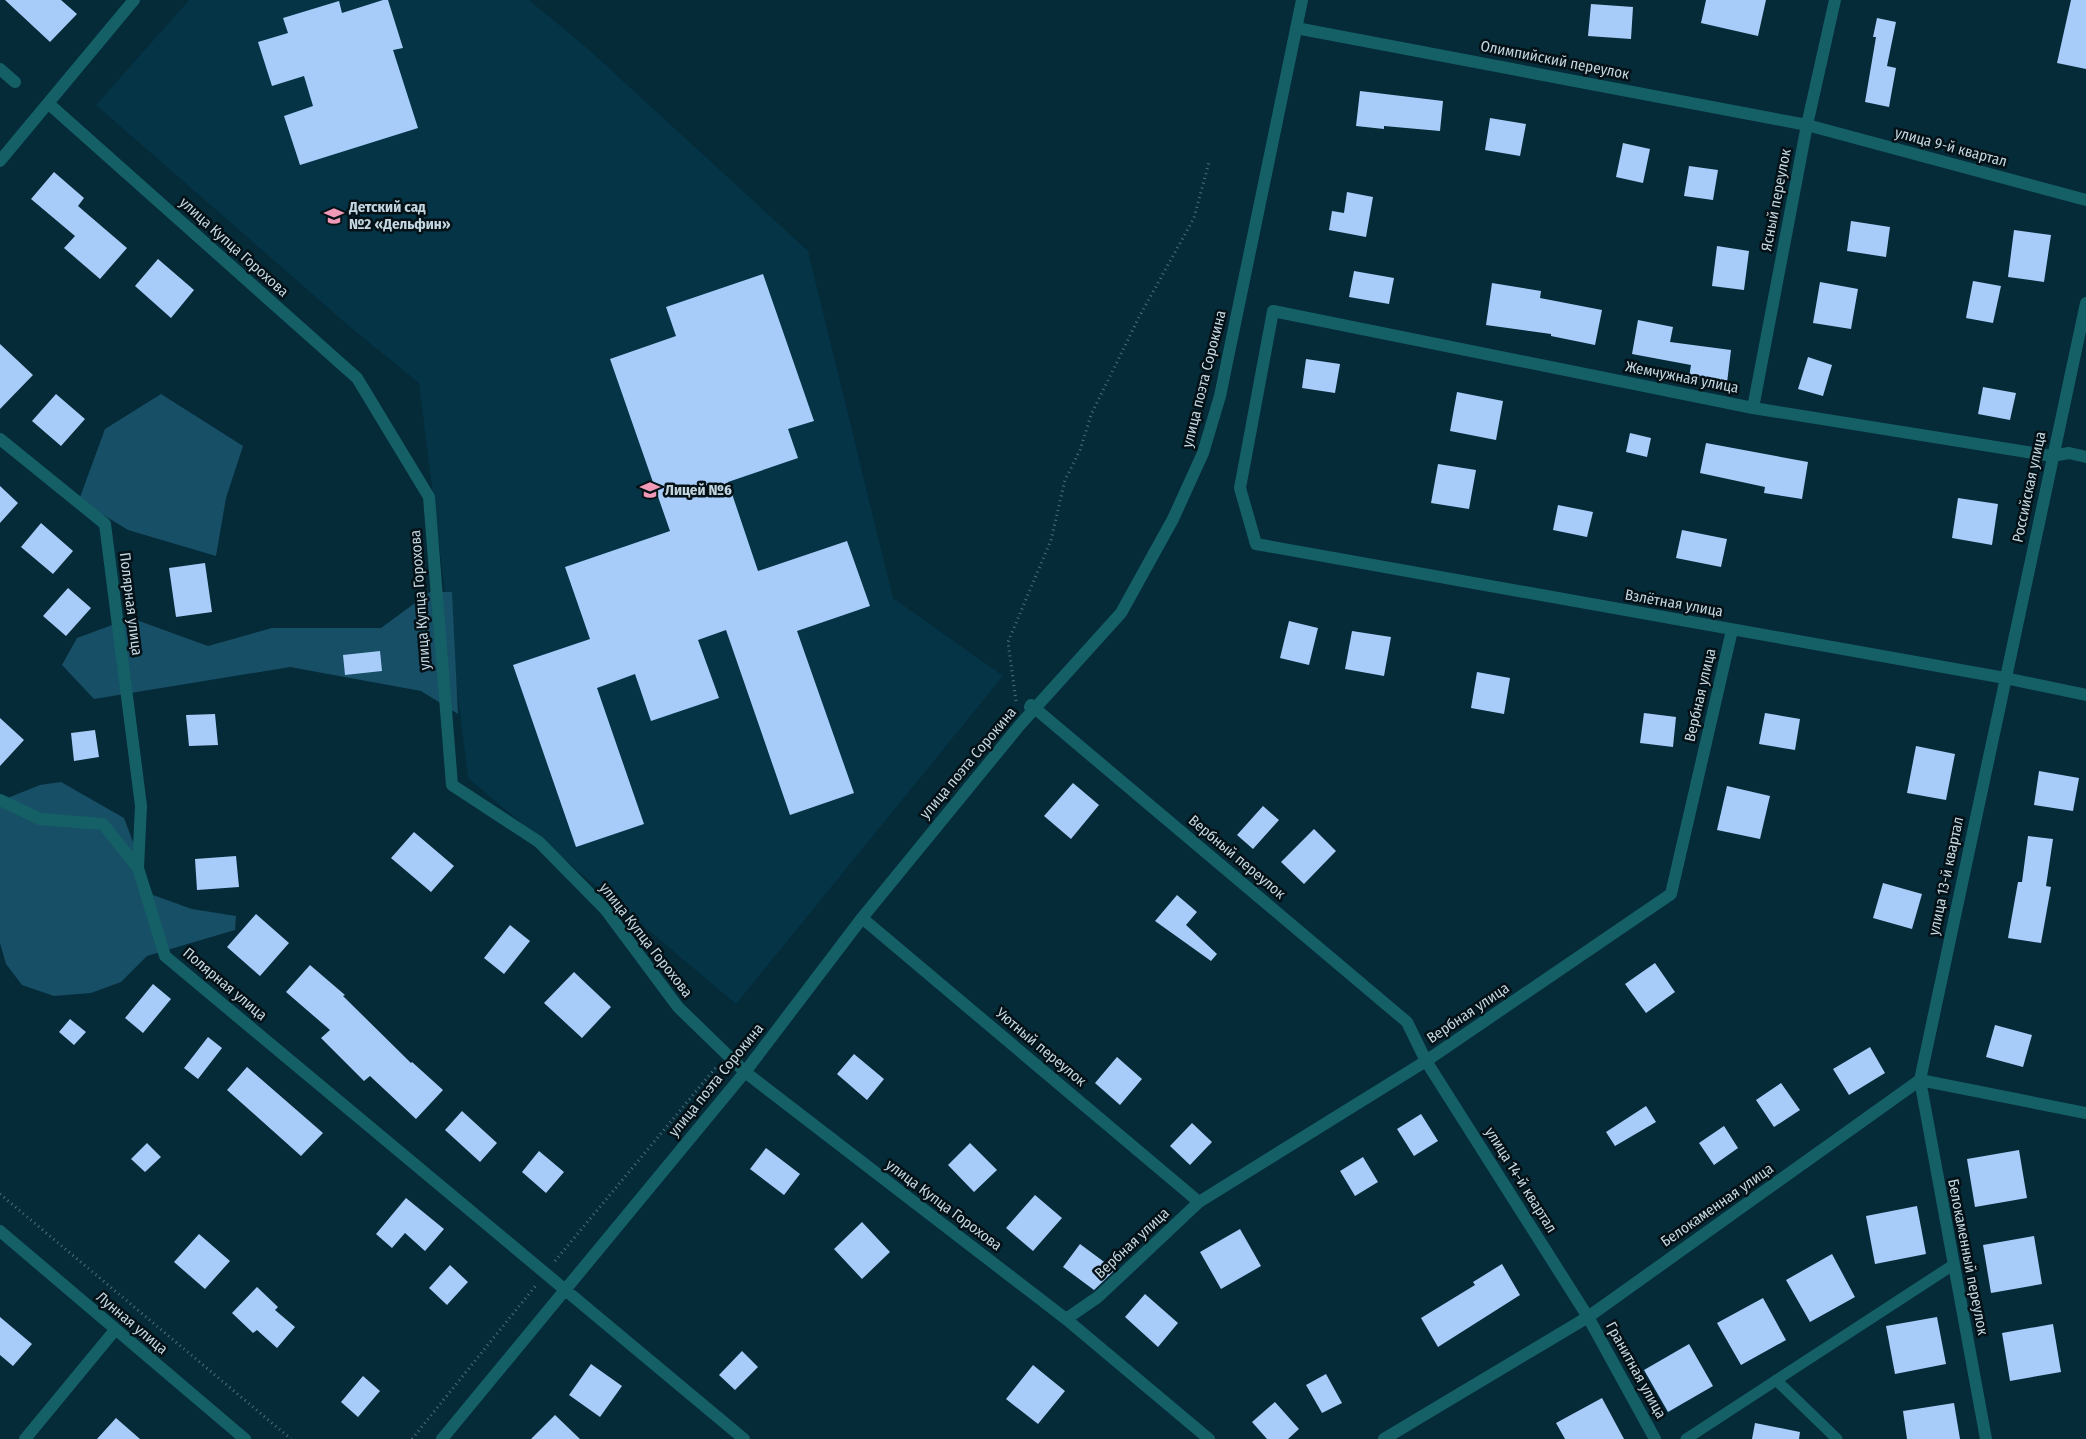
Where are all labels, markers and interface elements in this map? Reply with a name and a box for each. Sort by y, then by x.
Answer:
street label: Олимпийский переулок [1479,37,1631,83]
street label: улица 9-й квартал [1893,123,2009,171]
street label: Ясный переулок [1757,147,1795,253]
street label: улица Купца Горохова [176,193,292,301]
place label: Детский сад №2 «Дельфин» [348,198,451,233]
school or university icon: Детский сад №2 «Дельфин» [323,205,345,227]
street label: улица поэта Сорокина [1178,309,1230,449]
street label: Жемчужная улица [1624,357,1740,397]
street label: Российская улица [2008,430,2050,544]
school or university icon: Лицей №6 [639,479,661,501]
place label: Лицей №6 [665,481,732,499]
street label: улица Купца Горохова [406,529,434,671]
street label: Полярная улица [116,551,146,657]
street label: Взлётная улица [1624,586,1724,620]
street label: Вербная улица [1681,647,1719,743]
street label: улица поэта Сорокина [916,703,1020,823]
street label: Вербный переулок [1185,811,1289,903]
street label: улица 13-й квартал [1925,815,1967,937]
street label: улица Купца Горохова [596,879,696,1001]
street label: Полярная улица [179,944,271,1024]
street label: Вербная улица [1423,979,1513,1047]
street label: Уютный переулок [991,1003,1090,1090]
street label: улица поэта Сорокина [665,1020,767,1140]
street label: улица 14-й квартал [1481,1124,1561,1236]
street label: улица Купца Горохова [882,1156,1006,1254]
street label: Белокаменная улица [1657,1159,1777,1251]
street label: Белокаменный переулок [1944,1177,1992,1337]
street label: Вербная улица [1091,1204,1173,1282]
street label: Лунная улица [93,1288,171,1358]
street label: Гранитная улица [1602,1318,1670,1422]

